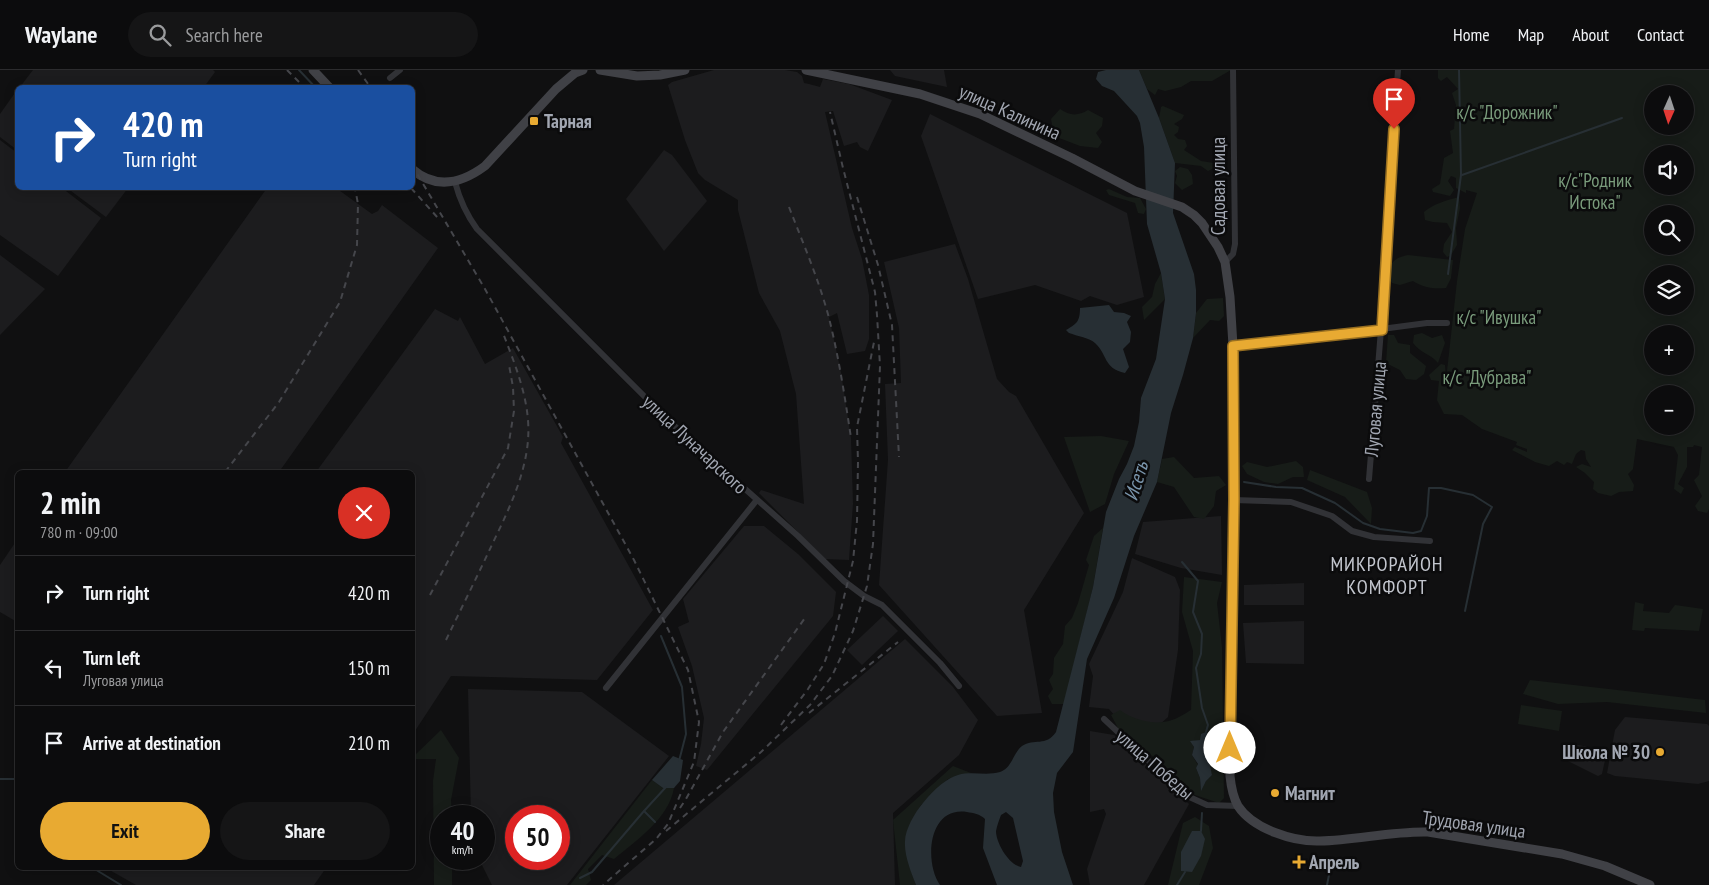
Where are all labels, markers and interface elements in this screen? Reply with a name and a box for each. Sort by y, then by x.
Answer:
search box [128,12,478,57]
text: Waylane [25,19,98,50]
icon: search [146,21,174,49]
text: Search here [186,23,263,47]
text: Home [1453,23,1490,46]
text: Map [1518,23,1544,46]
text: About [1572,23,1609,46]
text: Contact [1637,23,1684,46]
pin [1373,78,1415,129]
street label: улица Калинина [956,79,1064,145]
icon: arrive [1380,85,1408,113]
north arrow [1644,85,1694,135]
map controls [1644,85,1694,435]
park label: к/с "Дорожник" [1456,100,1558,124]
text: 420 m [123,101,204,147]
icon: right [40,105,105,170]
place label: Тарная [544,109,592,133]
marker: Тарная [528,115,540,127]
street label: Садовая улица [1206,137,1230,235]
text: Turn right [123,145,197,173]
button: sound [1644,145,1694,195]
park label: к/с"Родник Истока" [1558,168,1632,214]
button: search [1644,205,1694,255]
button: layers [1644,265,1694,315]
park label: к/с "Ивушка" [1457,305,1541,329]
button: + [1644,325,1694,375]
street label: Луговая улица [1359,360,1391,459]
park label: к/с "Дубрава" [1442,365,1532,389]
button: − [1644,385,1694,435]
street label: улица Луначарского [638,389,752,499]
water label: Исеть [1118,457,1155,504]
text: 2 min [40,483,101,522]
button: close [338,487,390,539]
text: 780 m · 09:00 [40,522,118,542]
district label: МИКРОРАЙОН КОМФОРТ [1330,551,1444,600]
icon: right [40,579,68,607]
text: Turn right [83,581,149,605]
text: 420 m [348,581,390,605]
text: Turn left [83,646,140,670]
icon: left [40,654,68,682]
text: 150 m [348,656,390,680]
text: Луговая улица [83,670,164,690]
position arrow [1203,721,1255,773]
street label: улица Победы [1111,724,1199,804]
icon: arrive [40,729,68,757]
text: Arrive at destination [83,731,221,755]
text: 210 m [348,731,390,755]
place label: Школа № 30 [1562,740,1650,764]
marker: Школа № 30 [1654,746,1666,758]
place label: Магнит [1285,781,1335,805]
marker: Магнит [1269,787,1281,799]
button: Exit [40,802,210,860]
button: Share [220,802,390,860]
speed limit sign: 50 [505,805,570,870]
street label: Трудовая улица [1421,805,1527,843]
text: 40 [451,815,474,847]
text: km/h [452,842,473,857]
place label: Апрель [1308,850,1360,874]
marker: Апрель [1293,856,1305,868]

